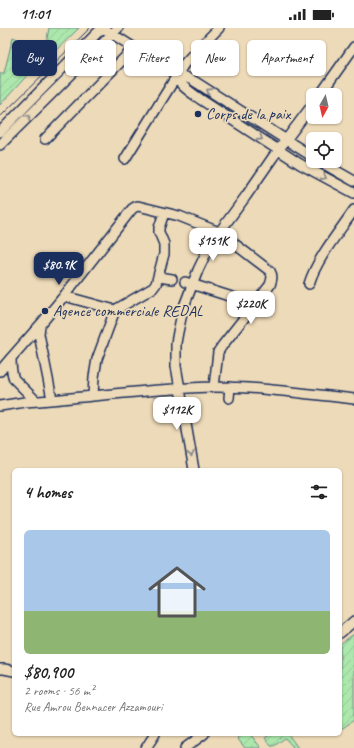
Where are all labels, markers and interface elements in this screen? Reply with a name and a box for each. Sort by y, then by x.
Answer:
text: 11:01 [20,5,50,24]
chip: Buy [12,40,57,76]
chip: Rent [65,40,116,76]
chip: Filters [124,40,183,76]
chip: New [191,40,239,76]
chip: Apartment [247,40,326,76]
north arrow [306,88,342,124]
map controls [306,88,342,168]
one-way arrow [207,89,214,96]
place label: Corps de la paix [206,104,292,124]
marker: Corps de la paix [193,109,203,119]
one-way arrow [23,114,31,122]
button: locate [306,132,342,168]
one-way arrow [256,133,263,141]
one-way arrow [319,172,327,179]
pin: $151K [185,228,241,262]
text: $151K [198,233,228,249]
pin: $80.9K [26,252,92,286]
text: $80.9K [43,257,75,273]
pin: $220K [223,291,279,325]
text: $220K [236,296,266,312]
place label: Agence commerciale REDAL [53,301,203,321]
marker: Agence commerciale REDAL [40,306,50,316]
pin: $112K [149,397,205,431]
text: $112K [162,402,192,418]
one-way arrow [187,451,195,457]
icon: filters [308,481,330,503]
text: 4 homes [24,482,72,503]
icon: home [141,556,213,628]
text: $80,900 [24,662,73,683]
text: 2 rooms · 56 m² [24,683,94,699]
text: Rue Amrou Bennacer Azzamouri [24,699,162,715]

